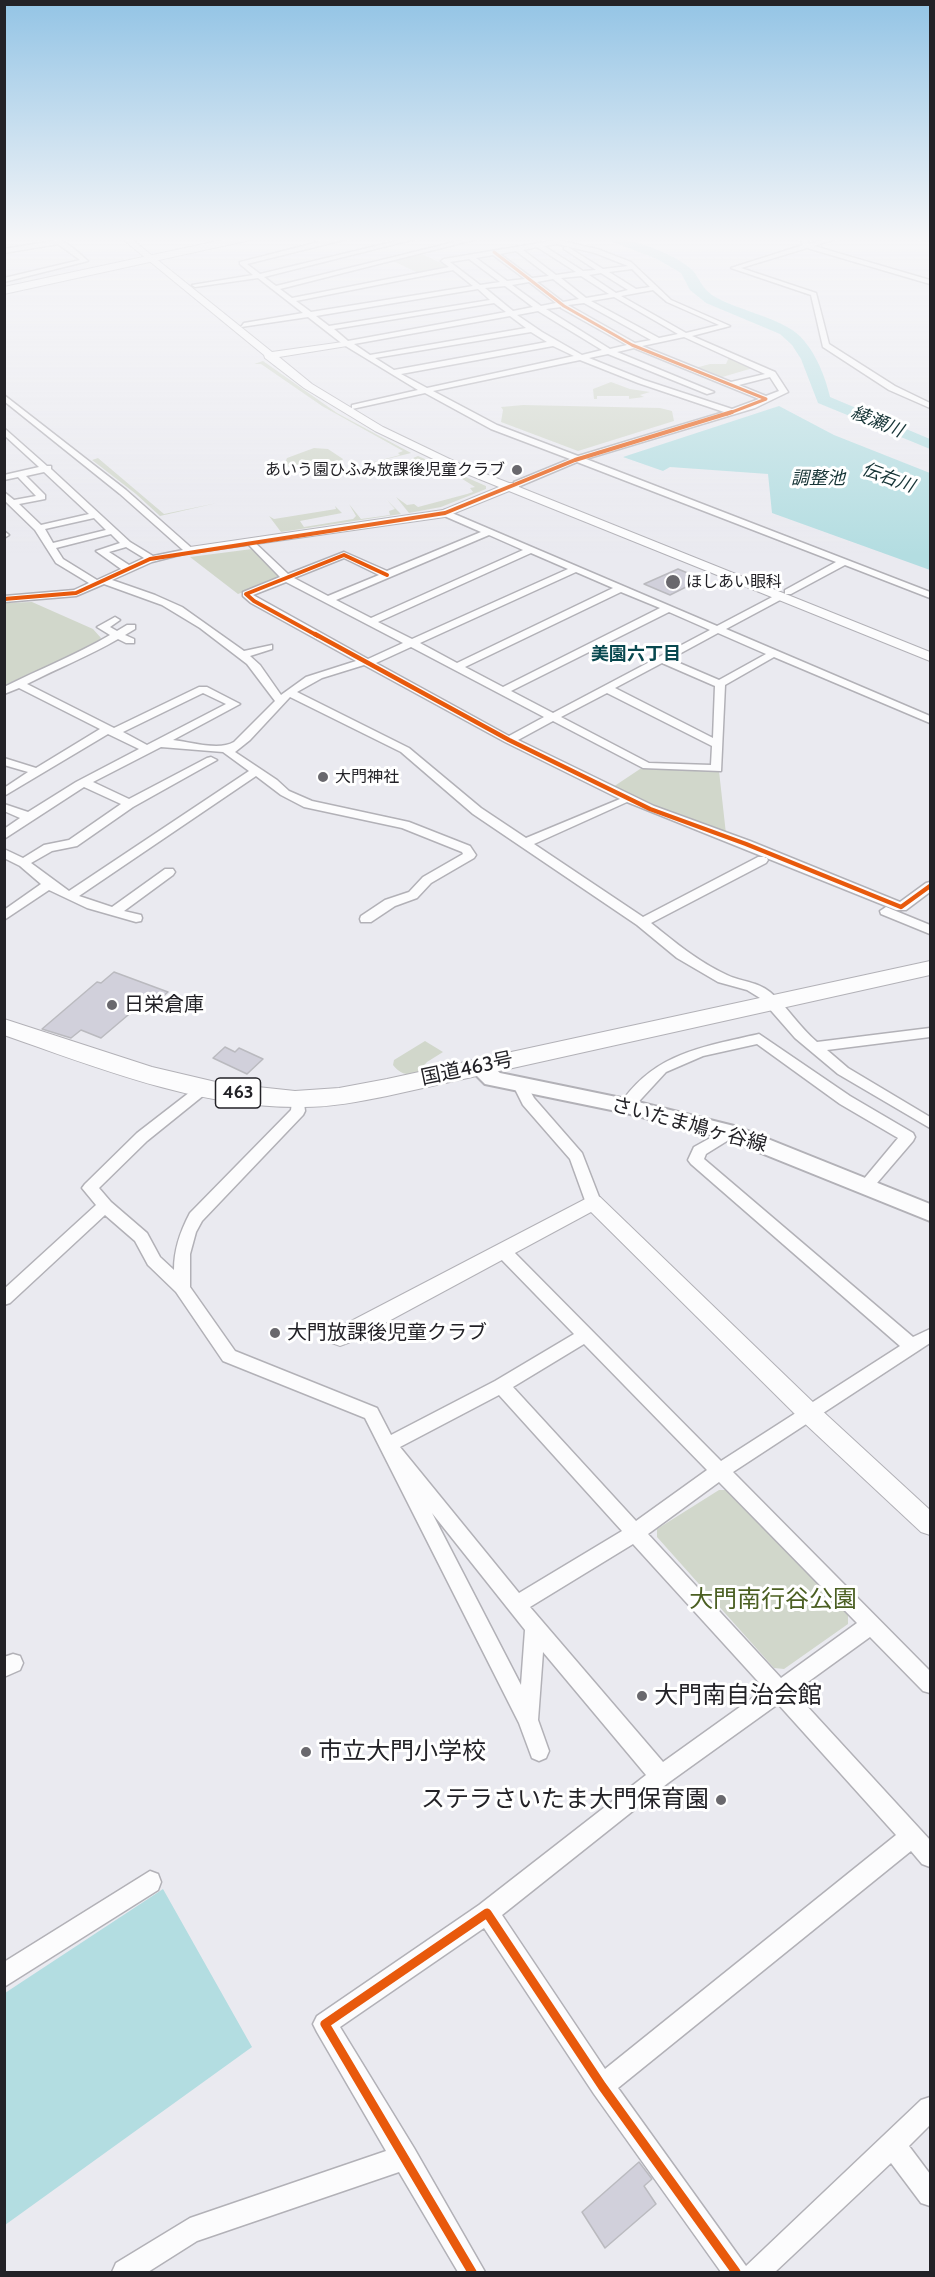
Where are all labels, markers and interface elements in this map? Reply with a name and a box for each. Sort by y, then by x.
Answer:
water label: 綾瀬川 [848,402,906,442]
water label: 伝右川 [859,459,917,497]
place label: あいう園ひふみ放課後児童クラブ [265,460,505,480]
marker: あいう園ひふみ放課後児童クラブ [510,463,524,477]
water label: 調整池 [791,468,845,490]
place label: ほしあい眼科 [686,572,782,592]
marker: ほしあい眼科 [664,573,682,591]
district label: 美園六丁目 [591,644,681,666]
place label: 大門神社 [335,767,399,787]
marker: 大門神社 [316,770,330,784]
place label: 日栄倉庫 [124,993,204,1017]
marker: 日栄倉庫 [105,998,119,1012]
street label: 国道463号 [419,1048,515,1090]
road number: 463 [216,1078,260,1108]
street label: さいたま鳩ヶ谷線 [609,1093,769,1157]
place label: 大門放課後児童クラブ [287,1321,487,1345]
marker: 大門放課後児童クラブ [268,1326,282,1340]
park label: 大門南行谷公園 [689,1586,857,1614]
place label: 大門南自治会館 [654,1682,822,1710]
marker: 大門南自治会館 [635,1689,649,1703]
place label: 市立大門小学校 [318,1738,486,1766]
marker: 市立大門小学校 [299,1745,313,1759]
place label: ステラさいたま大門保育園 [421,1786,709,1814]
marker: ステラさいたま大門保育園 [714,1793,728,1807]

